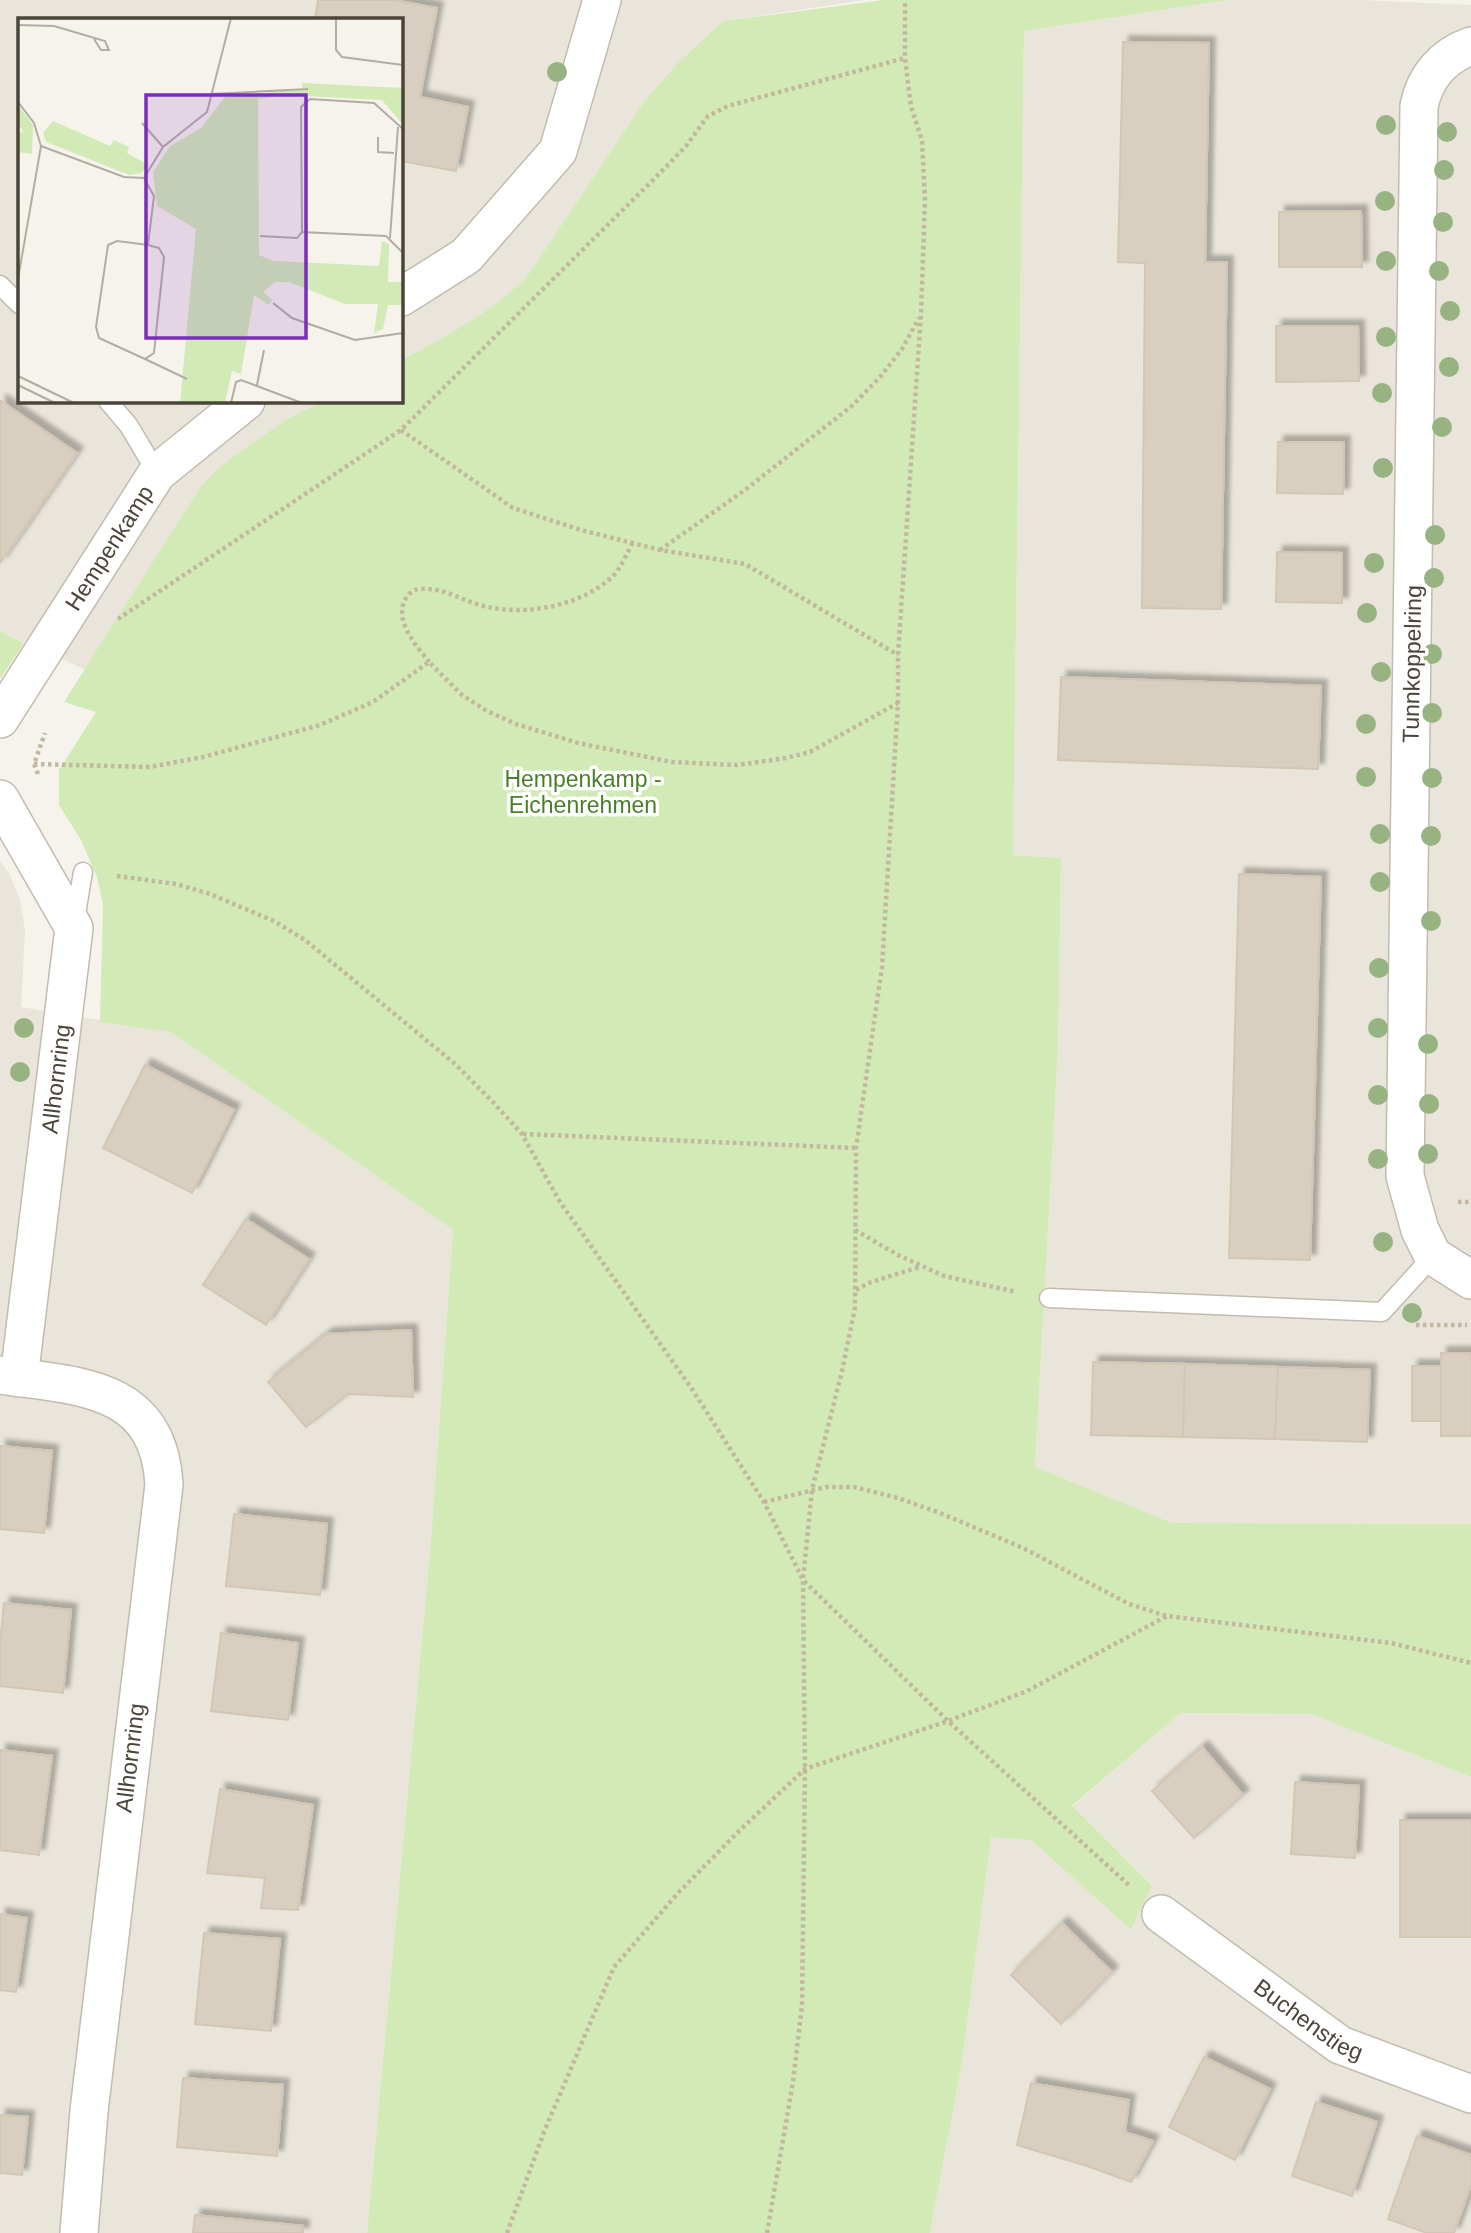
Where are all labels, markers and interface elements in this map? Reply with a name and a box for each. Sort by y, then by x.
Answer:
inset map [18,18,402,402]
street label: Hempenkamp [60,481,159,615]
street label: Tunnkoppelring [1398,585,1426,743]
park label: Hempenkamp - Eichenrehmen [504,766,662,818]
street label: Allhornring [36,1023,76,1135]
street label: Allhornring [110,1702,150,1814]
street label: Buchenstieg [1249,1974,1367,2065]

